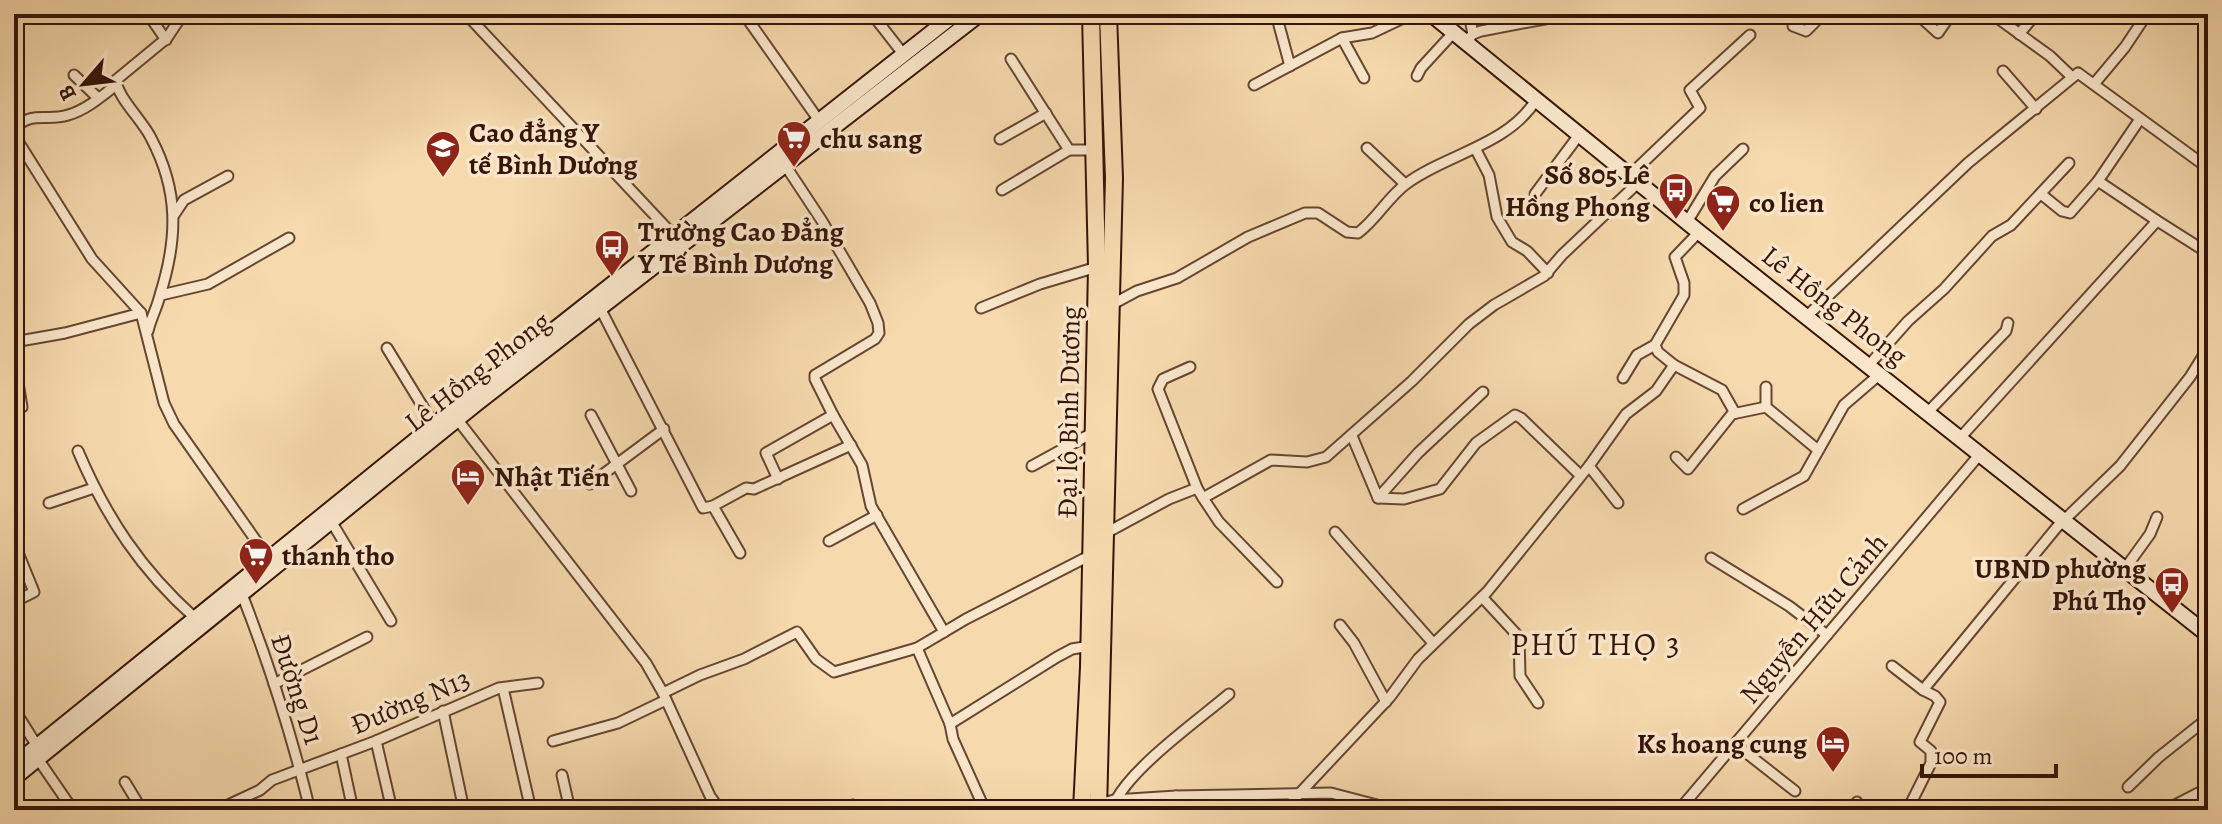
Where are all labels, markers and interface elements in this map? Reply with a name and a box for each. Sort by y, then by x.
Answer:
north arrow [44,44,124,124]
text: B [51,80,84,106]
place label: Cao đẳng Y tế Bình Dương [469,114,638,184]
supermarket icon: chu sang [775,119,813,169]
place label: chu sang [820,120,923,158]
school or university icon: Cao đẳng Y tế Bình Dương [424,129,462,179]
place label: Số 805 Lê Hồng Phong [1505,156,1651,226]
bus stop icon: Số 805 Lê Hồng Phong [1657,171,1695,221]
supermarket icon: co lien [1704,183,1742,233]
place label: co lien [1749,184,1824,222]
place label: Trường Cao Đẳng Y Tế Bình Dương [637,213,845,283]
bus stop icon: Trường Cao Đẳng Y Tế Bình Dương [593,228,631,278]
street label: Lê Hồng Phong [1754,237,1915,375]
street label: Lê Hồng Phong [397,303,558,441]
street label: Đại lộ Bình Dương [1048,306,1090,518]
hotel icon: Nhật Tiến [449,457,487,507]
place label: Nhật Tiến [494,458,610,496]
street label: Nguyễn Hữu Cảnh [1731,525,1897,712]
supermarket icon: thanh tho [237,536,275,586]
place label: thanh tho [282,537,395,575]
place label: UBND phường Phú Thọ [1974,550,2147,620]
bus stop icon: UBND phường Phú Thọ [2153,565,2191,615]
district label: PHÚ THỌ 3 [1510,622,1682,666]
street label: Đường D1 [261,629,333,749]
street label: Đường N13 [345,660,476,744]
hotel icon: Ks hoang cung [1814,724,1852,774]
place label: Ks hoang cung [1637,725,1808,763]
scale bar [1922,728,2056,778]
text: 100 m [1934,740,1993,772]

